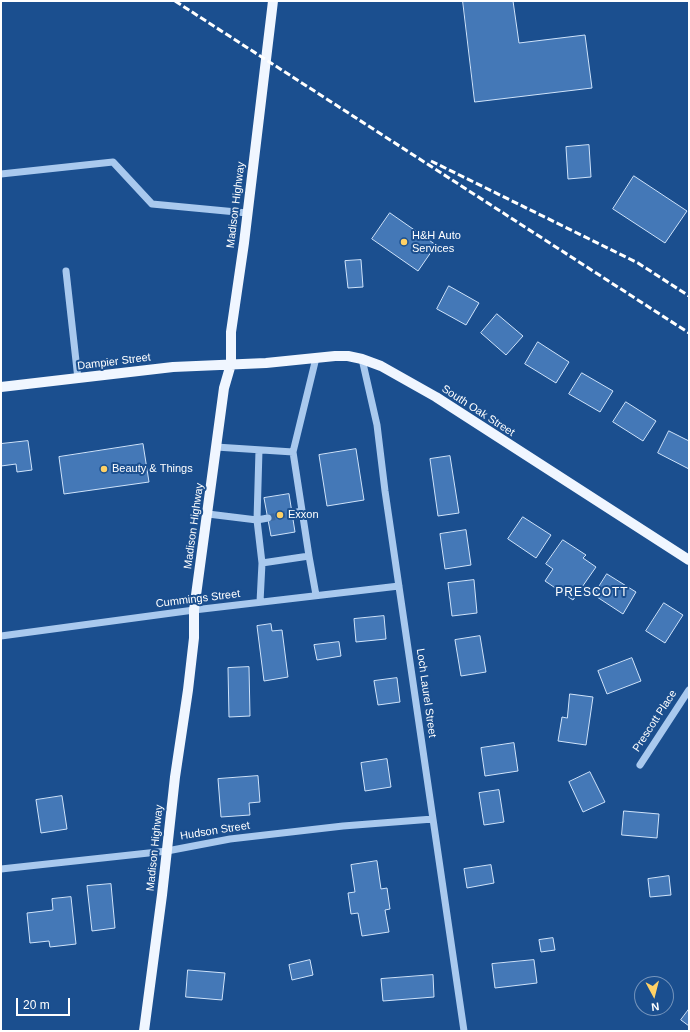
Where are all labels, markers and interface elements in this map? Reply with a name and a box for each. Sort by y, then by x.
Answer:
street label: Madison Highway [224,161,248,249]
place label: H&H Auto Services [412,229,461,255]
marker: H&H Auto Services [399,237,409,247]
street label: Dampier Street [76,351,152,373]
street label: South Oak Street [439,382,517,440]
place label: Beauty & Things [112,462,193,476]
marker: Beauty & Things [99,464,109,474]
street label: Madison Highway [181,482,207,570]
place label: Exxon [288,508,319,522]
marker: Exxon [275,510,285,520]
district label: PRESCOTT [555,586,629,600]
street label: Cummings Street [155,587,241,611]
street label: Loch Laurel Street [413,648,439,738]
street label: Prescott Place [630,688,680,754]
street label: Madison Highway [144,804,166,892]
street label: Hudson Street [179,819,251,843]
north arrow [634,976,674,1016]
scale bar [18,990,72,1016]
text: 20 m [23,998,50,1012]
text: N [651,1000,660,1013]

